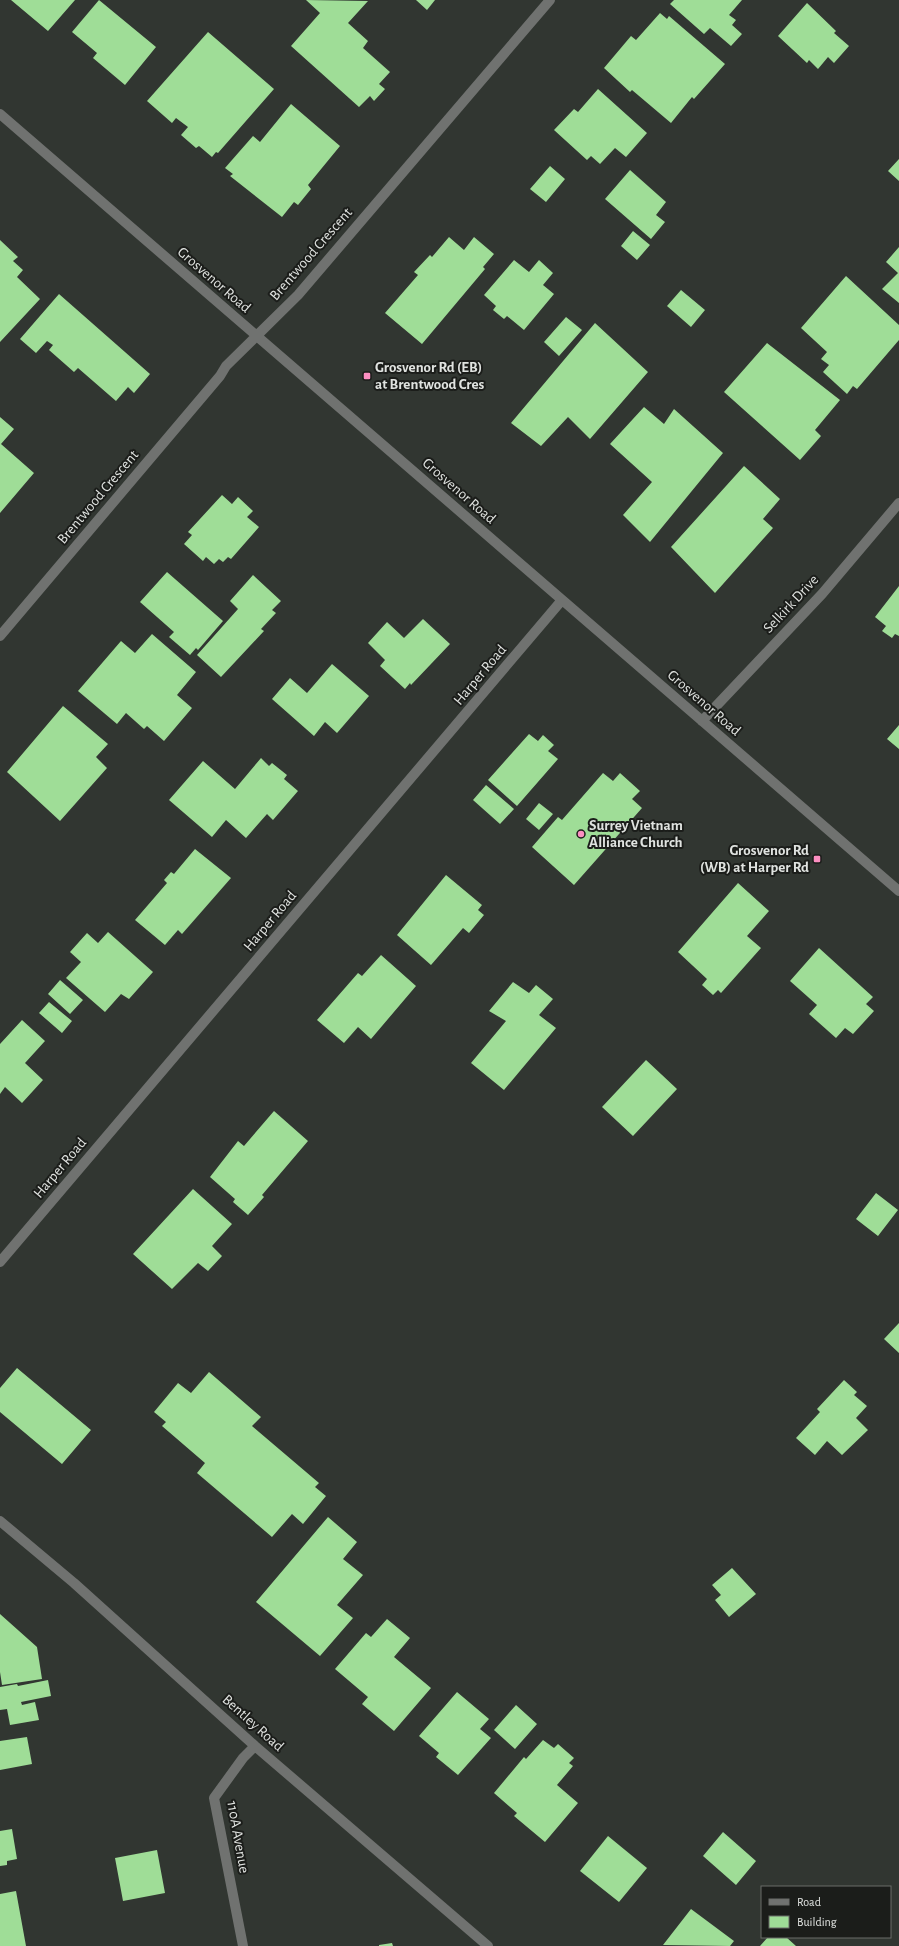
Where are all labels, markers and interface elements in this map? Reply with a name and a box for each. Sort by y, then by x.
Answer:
street label: Brentwood Crescent [267,205,355,303]
street label: Grosvenor Road [175,244,254,316]
place label: Grosvenor Rd (EB) at Brentwood Cres [375,360,485,392]
marker: Grosvenor Rd (EB) at Brentwood Cres [362,371,372,381]
street label: Brentwood Crescent [55,447,142,547]
street label: Grosvenor Road [420,455,499,527]
street label: Selkirk Drive [761,572,822,636]
street label: Harper Road [451,642,509,708]
street label: Grosvenor Road [665,667,744,739]
place label: Surrey Vietnam Alliance Church [589,818,683,850]
marker: Surrey Vietnam Alliance Church [576,829,586,839]
place label: Grosvenor Rd (WB) at Harper Rd [700,843,809,875]
marker: Grosvenor Rd (WB) at Harper Rd [812,854,822,864]
street label: Harper Road [241,888,299,954]
street label: Harper Road [31,1135,89,1201]
street label: Bentley Road [219,1692,287,1754]
street label: 110A Avenue [224,1800,252,1874]
legend [761,1886,891,1938]
text: Road [797,1896,821,1908]
text: Building [797,1916,837,1928]

